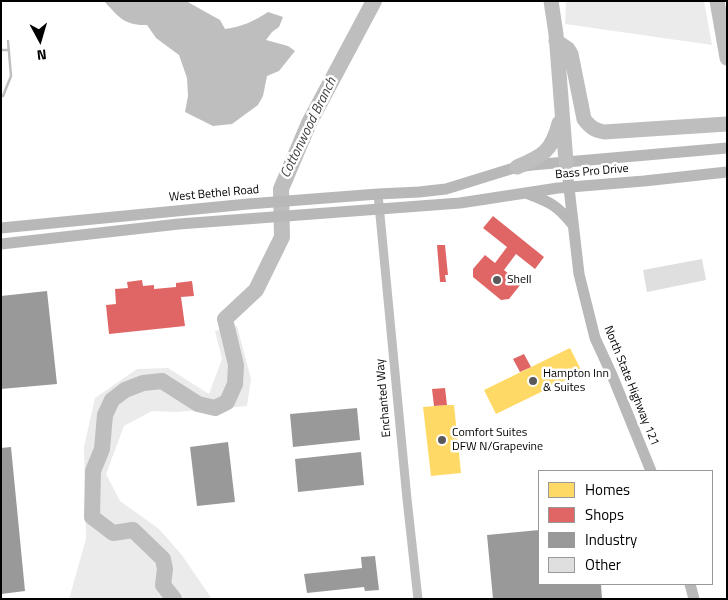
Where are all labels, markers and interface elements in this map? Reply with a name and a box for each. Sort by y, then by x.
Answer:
north arrow [15,15,65,65]
text: N [36,44,48,66]
water label: Cottonwood Branch [277,75,341,181]
street label: Bass Pro Drive [555,162,629,182]
street label: West Bethel Road [168,183,260,205]
place label: Shell [507,273,532,287]
marker: Shell [491,274,503,286]
street label: North State Highway 121 [600,324,662,448]
street label: Enchanted Way [373,358,395,438]
place label: Hampton Inn & Suites [543,367,609,395]
marker: Hampton Inn & Suites [527,375,539,387]
place label: Comfort Suites DFW N/Grapevine [452,426,543,454]
marker: Comfort Suites DFW N/Grapevine [436,434,448,446]
legend [538,470,713,585]
text: Homes [585,478,630,501]
text: Shops [585,503,624,526]
text: Industry [585,528,637,551]
text: Other [585,553,621,576]

